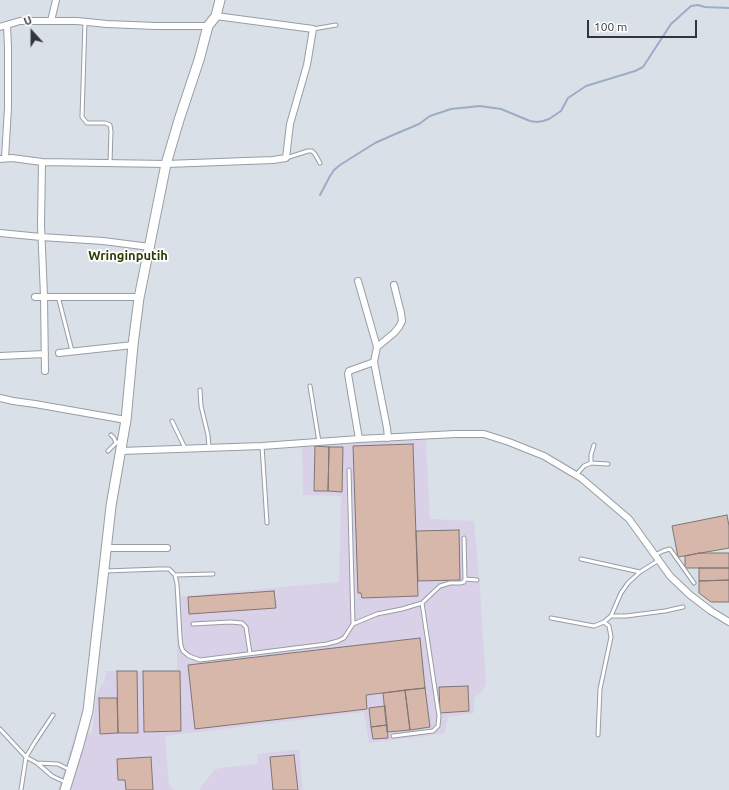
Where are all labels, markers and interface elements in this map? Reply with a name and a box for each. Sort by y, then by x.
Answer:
north arrow [12,12,52,52]
scale bar [589,12,699,38]
text: U [22,14,33,28]
text: 100 m [594,20,627,33]
district label: Wringinputih [88,248,168,264]

